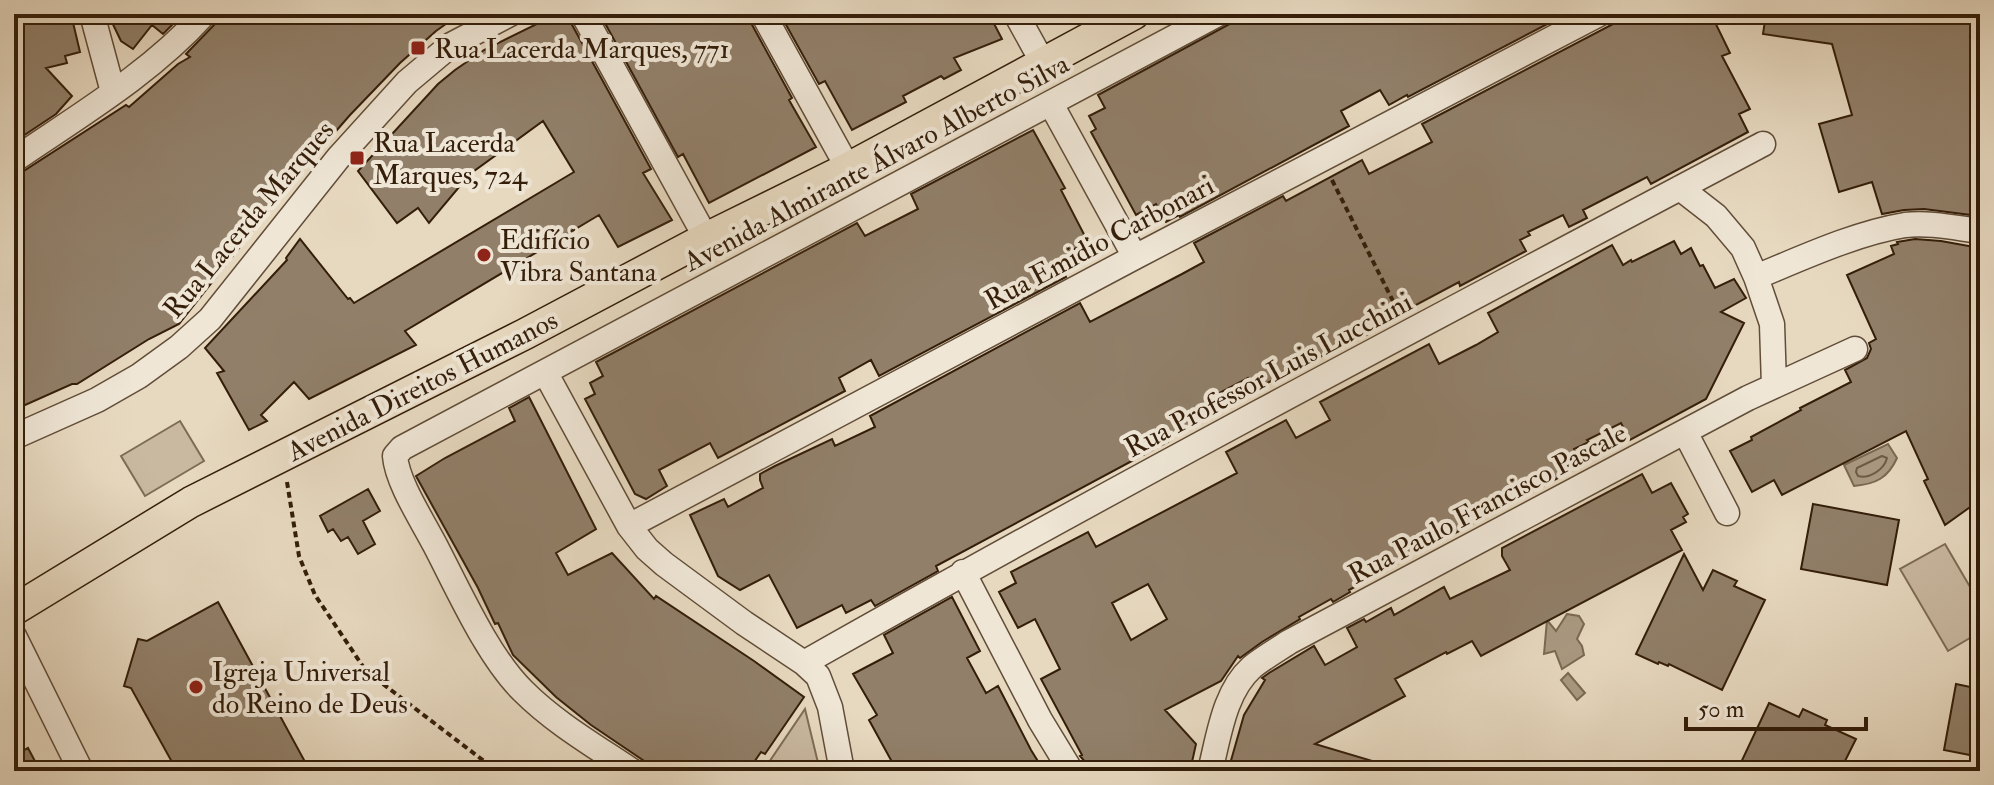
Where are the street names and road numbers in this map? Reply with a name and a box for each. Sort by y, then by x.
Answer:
street label: Avenida Almirante Álvaro Alberto Silva [677,46,1076,280]
street label: Rua Lacerda Marques [156,114,342,326]
street label: Rua Emidio Carbonari [979,168,1220,319]
street label: Rua Professor Luis Lucchini [1119,285,1418,466]
street label: Avenida Direitos Humanos [281,303,564,470]
street label: Rua Paulo Francisco Pascale [1343,416,1633,593]

